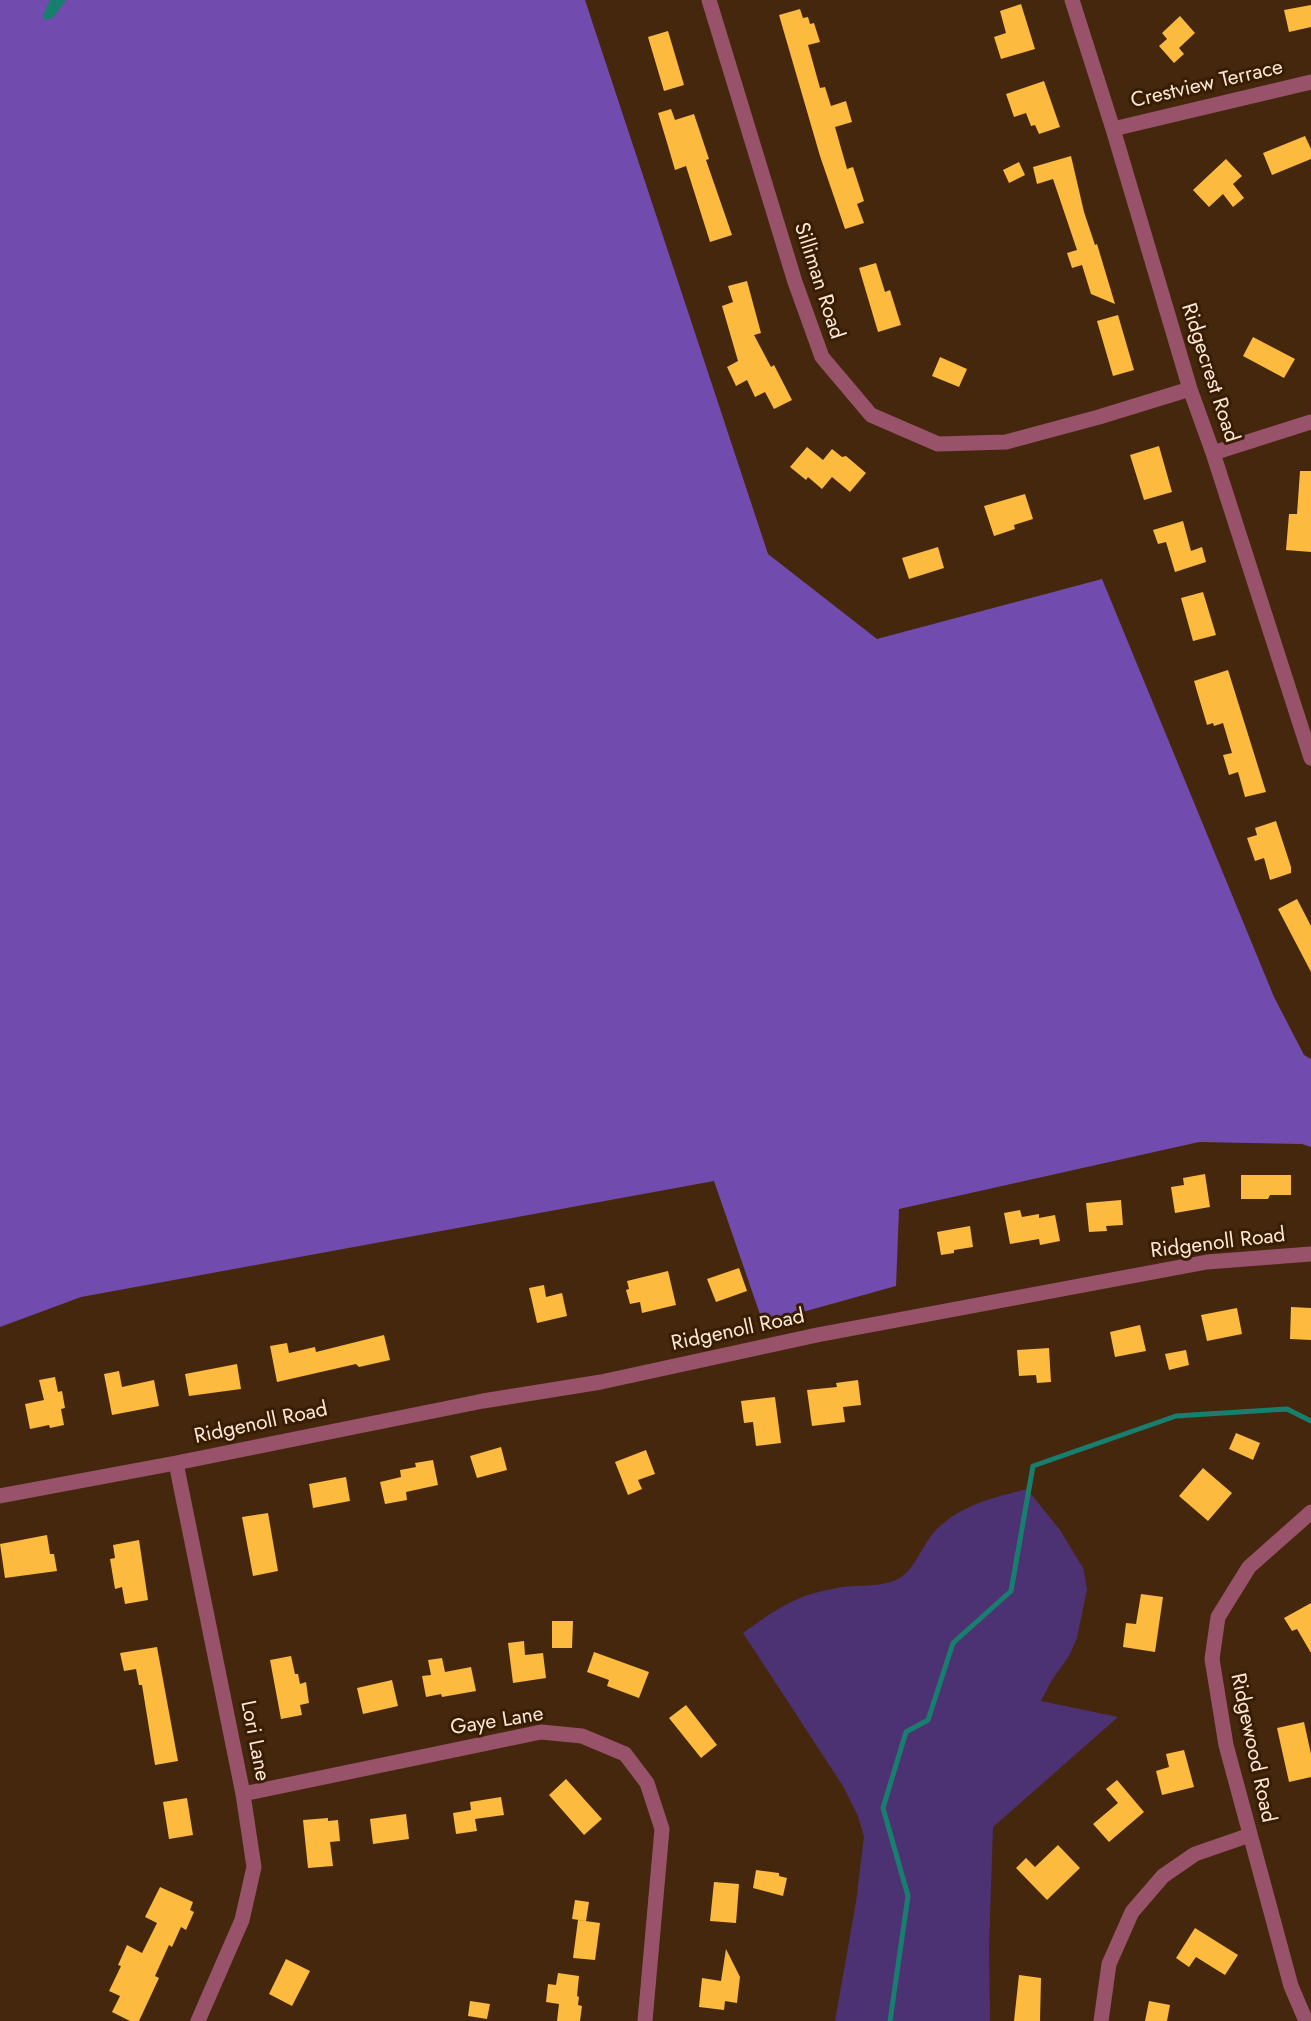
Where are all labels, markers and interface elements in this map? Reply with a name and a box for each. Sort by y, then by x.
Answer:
street label: Crestview Terrace [1129,55,1285,115]
street label: Silliman Road [787,219,849,343]
street label: Ridgecrest Road [1175,300,1243,446]
street label: Ridgenoll Road [1149,1223,1287,1265]
street label: Ridgenoll Road [669,1305,807,1357]
street label: Ridgenoll Road [192,1398,330,1450]
street label: Ridgewood Road [1224,1671,1280,1825]
street label: Lori Lane [234,1699,274,1783]
street label: Gaye Lane [449,1702,545,1742]

